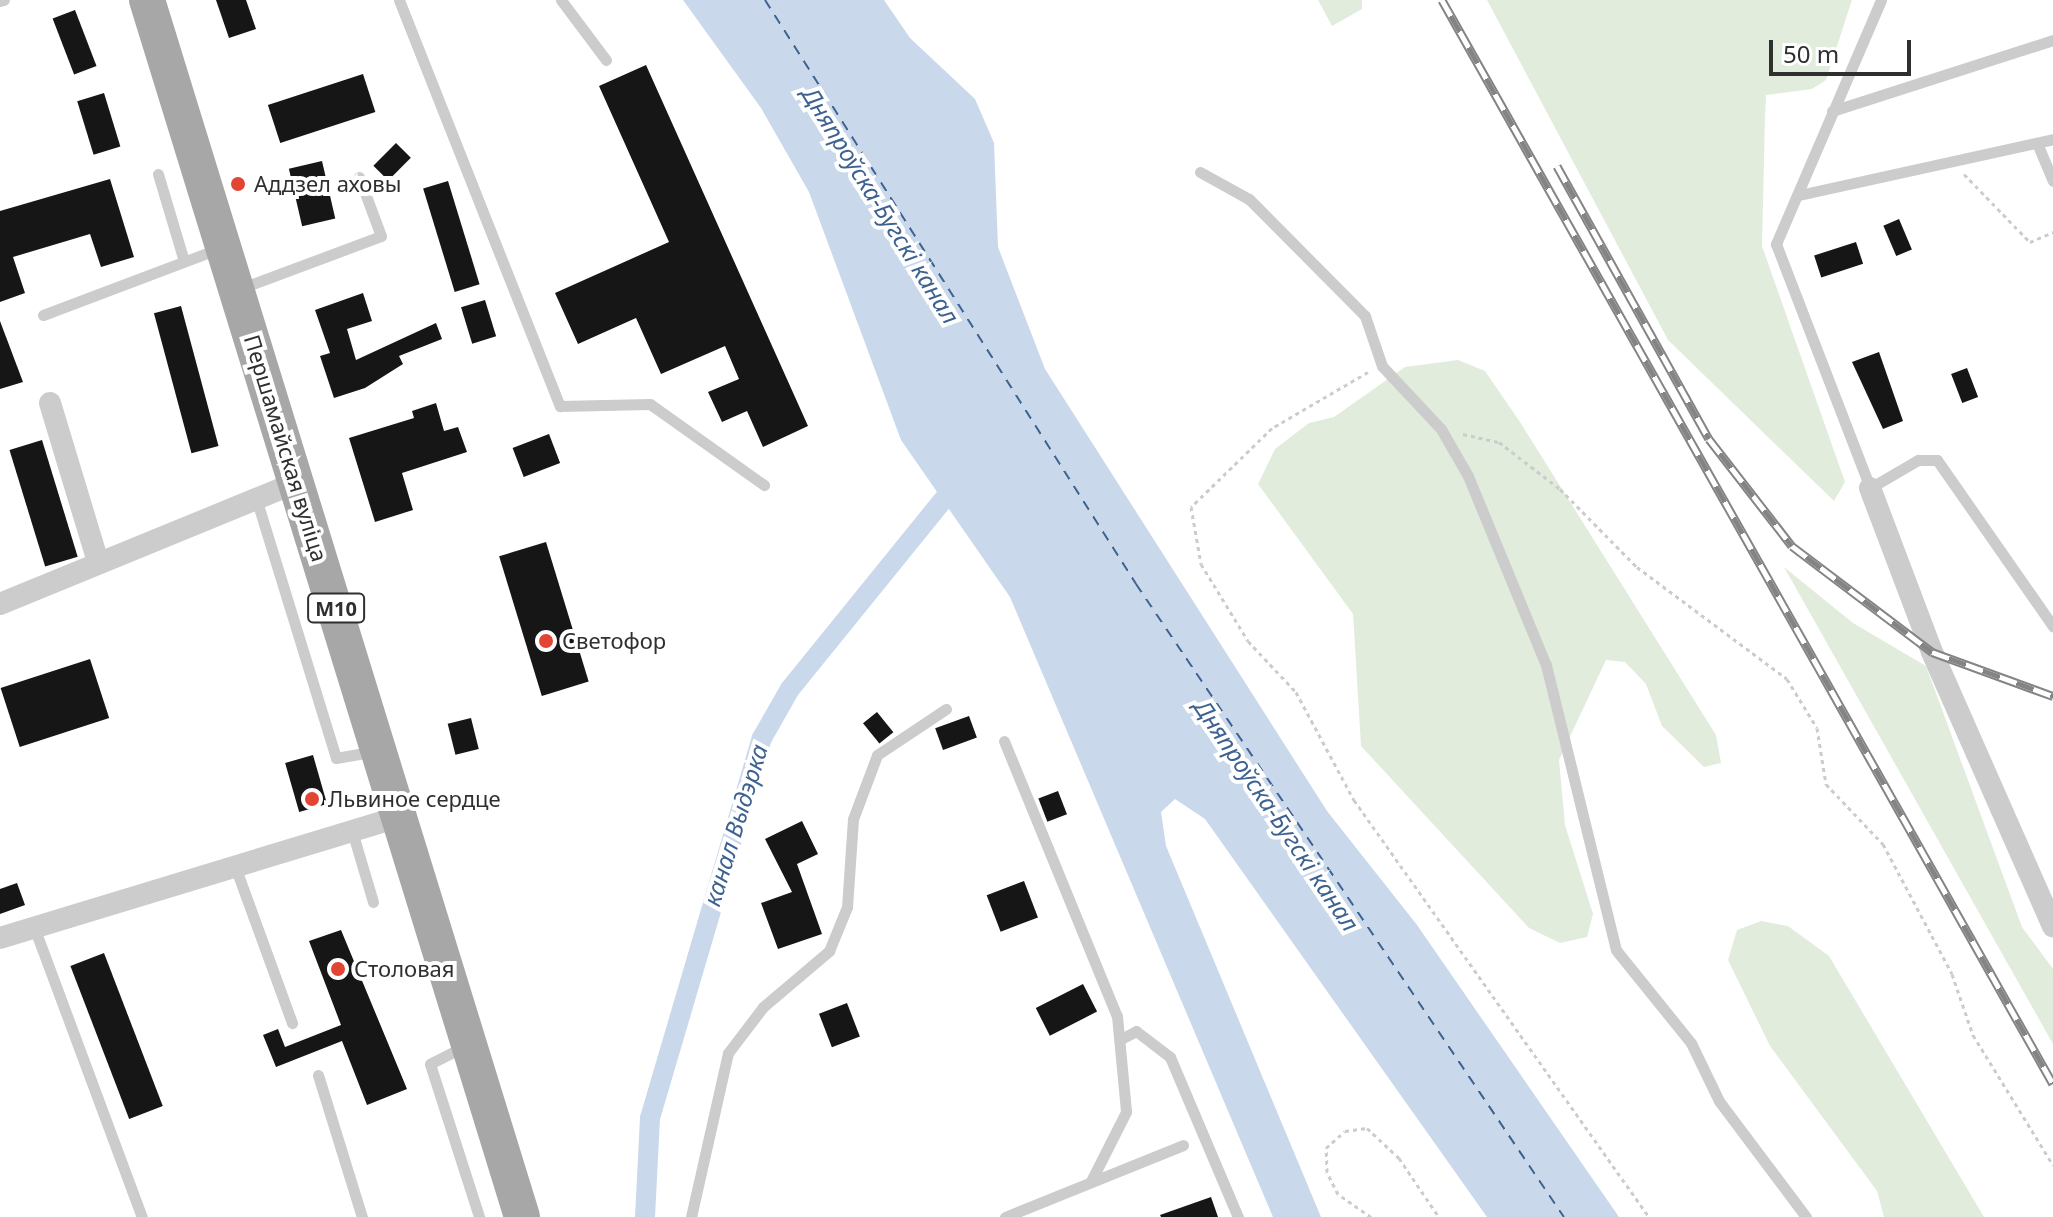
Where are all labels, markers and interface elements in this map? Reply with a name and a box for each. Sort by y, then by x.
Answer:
scale bar [1773,24,1915,74]
text: 50 m [1783,37,1839,70]
water label: Дняпроўска-Бугскі канал [796,81,966,329]
place label: Аддзел аховы [254,171,401,197]
marker: Аддзел аховы [229,175,247,193]
street label: Першамайская вуліца [239,331,333,565]
road number: М10 [306,592,366,624]
place label: Светофор [562,628,666,654]
marker: Светофор [537,632,555,650]
water label: Дняпроўска-Бугскі канал [1189,694,1365,936]
water label: канал Выдэрка [697,741,773,909]
place label: Львиное сердце [328,786,501,812]
marker: Львиное сердце [303,790,321,808]
place label: Столовая [354,956,454,982]
marker: Столовая [329,960,347,978]

